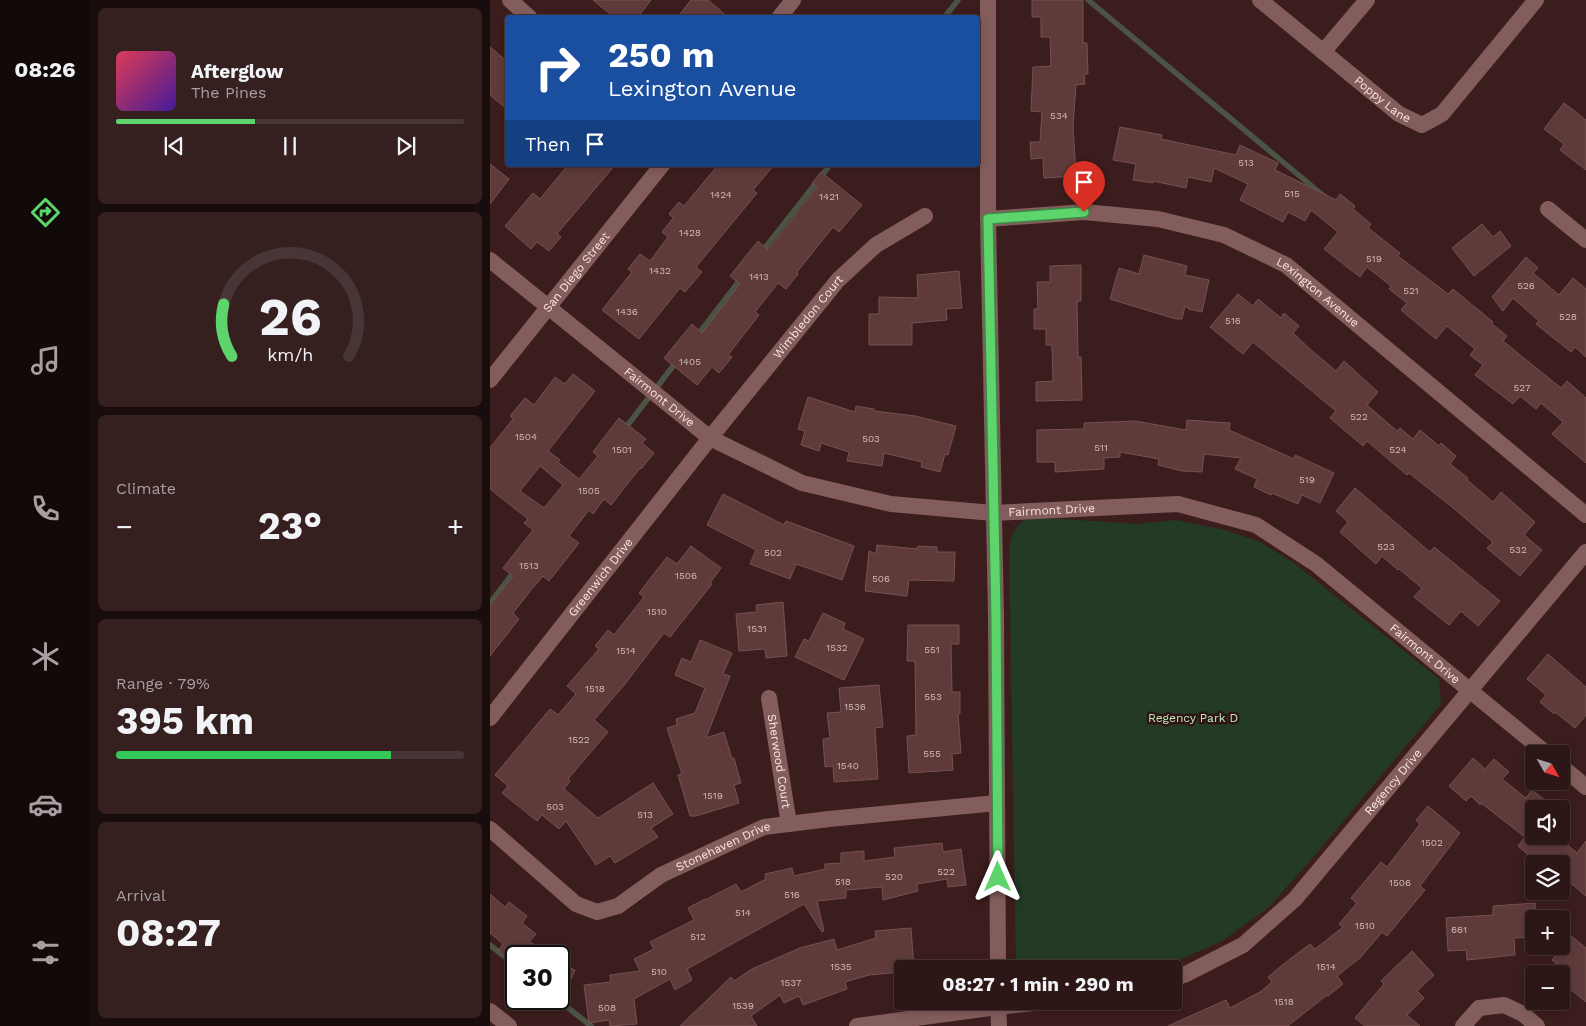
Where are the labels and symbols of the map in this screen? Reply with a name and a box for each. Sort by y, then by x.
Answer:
street label: Poppy Lane [1352,73,1413,126]
house number: 534 [1050,110,1068,121]
house number: 513 [1238,157,1254,168]
pin [1063,161,1105,212]
house number: 515 [1284,188,1300,199]
house number: 1424 [710,189,732,200]
house number: 1421 [819,191,839,202]
house number: 1428 [679,227,701,238]
street label: San Diego Street [540,229,612,315]
house number: 519 [1366,253,1382,264]
street label: Lexington Avenue [1274,254,1362,330]
house number: 1432 [649,265,671,276]
house number: 1413 [749,271,769,282]
street label: Wimbledon Court [770,272,846,361]
house number: 526 [1517,280,1535,291]
house number: 521 [1403,285,1419,296]
house number: 1436 [616,306,638,317]
house number: 528 [1559,311,1577,322]
house number: 516 [1225,315,1241,326]
house number: 1405 [679,356,701,367]
street label: Fairmont Drive [621,364,698,430]
house number: 527 [1513,382,1531,393]
house number: 522 [1350,411,1368,422]
house number: 1504 [515,431,537,442]
house number: 503 [862,433,880,444]
house number: 511 [1094,442,1108,453]
house number: 1501 [612,444,632,455]
house number: 524 [1389,444,1407,455]
house number: 519 [1299,474,1315,485]
house number: 1505 [578,485,600,496]
street label: Fairmont Drive [1008,501,1095,519]
street label: Greenwich Drive [565,535,636,619]
house number: 523 [1377,541,1395,552]
house number: 532 [1509,544,1527,555]
house number: 502 [764,547,782,558]
house number: 1513 [519,560,539,571]
house number: 1506 [675,570,697,581]
house number: 506 [872,573,890,584]
house number: 1510 [647,606,667,617]
street label: Fairmont Drive [1387,621,1463,687]
house number: 1531 [747,623,767,634]
house number: 1532 [826,642,848,653]
house number: 551 [924,644,940,655]
house number: 1514 [616,645,636,656]
house number: 1518 [585,683,605,694]
house number: 553 [924,691,942,702]
house number: 1536 [844,701,866,712]
park label: Regency Park D [1148,711,1238,725]
street label: Sherwood Court [765,713,793,809]
house number: 1522 [568,734,590,745]
north arrow [1525,745,1570,790]
street label: Regency Drive [1361,746,1425,818]
house number: 555 [923,748,941,759]
house number: 1540 [837,760,859,771]
house number: 1519 [703,790,723,801]
house number: 503 [546,801,564,812]
house number: 513 [637,809,653,820]
street label: Stonehaven Drive [674,819,771,874]
house number: 1502 [1421,837,1443,848]
position arrow [971,850,1023,902]
house number: 522 [937,866,955,877]
house number: 520 [885,871,903,882]
house number: 518 [835,876,851,887]
house number: 1506 [1389,877,1411,888]
house number: 516 [784,889,800,900]
house number: 514 [735,907,751,918]
house number: 1510 [1355,920,1375,931]
house number: 661 [1451,924,1467,935]
house number: 512 [690,931,706,942]
speed limit sign: 30 [505,945,570,1010]
house number: 1535 [830,961,852,972]
house number: 1514 [1316,961,1336,972]
house number: 510 [651,966,667,977]
house number: 1537 [781,977,802,988]
house number: 1518 [1274,996,1294,1007]
house number: 1539 [732,1000,754,1011]
house number: 508 [598,1002,616,1013]

